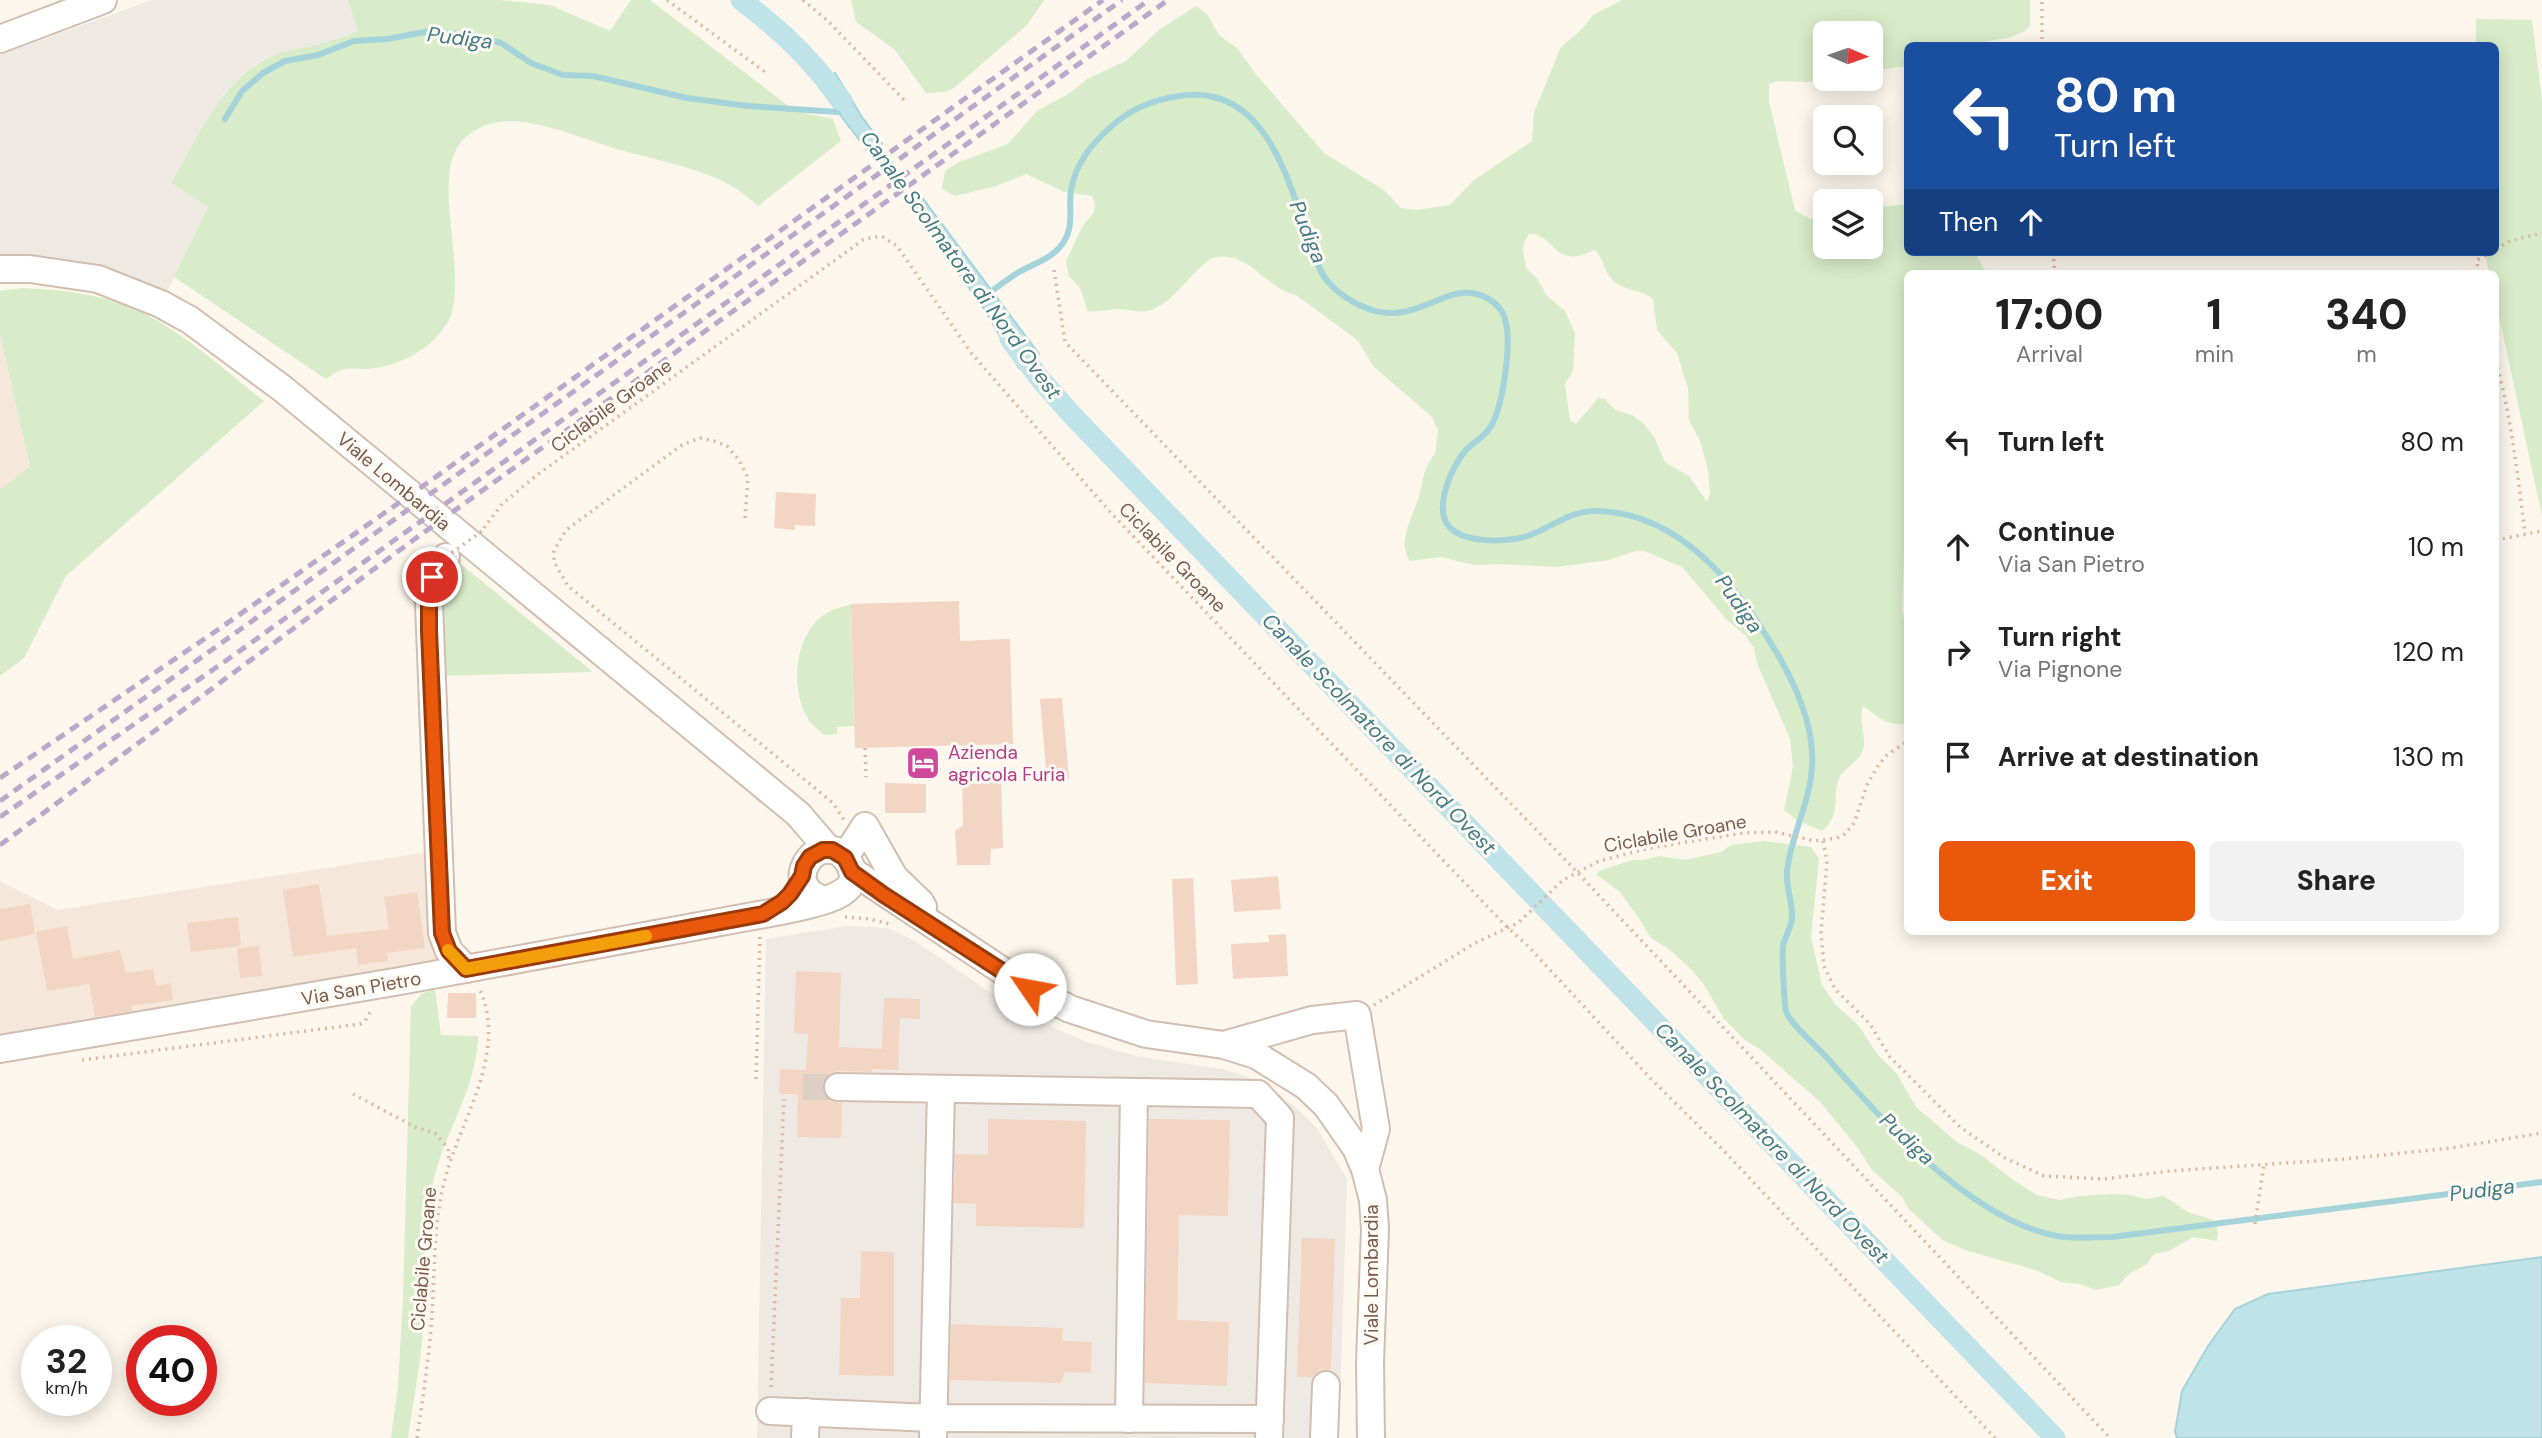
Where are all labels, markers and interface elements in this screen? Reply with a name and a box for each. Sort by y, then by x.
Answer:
water label: Pudiga [426,20,494,56]
north arrow [1813,21,1883,91]
map controls [1813,21,1883,259]
text: 80 m [2054,63,2177,127]
icon: left [1939,70,2030,161]
button: search [1813,105,1883,175]
water label: Canale Scolmatore di Nord Ovest [854,125,1069,406]
text: Turn left [2054,125,2176,167]
button: layers [1813,189,1883,259]
water label: Pudiga [1283,196,1333,268]
icon: ahead [2012,203,2050,241]
text: Then [1939,205,1998,239]
text: 17:00 [1995,287,2104,342]
text: 1 [2207,287,2222,342]
text: 340 [2325,287,2408,342]
text: Arrival [2016,339,2083,369]
text: min [2195,339,2234,369]
text: m [2356,339,2377,369]
street label: Ciclabile Groane [545,353,677,458]
icon: left [1939,423,1977,461]
text: Turn left [1998,425,2105,459]
text: 80 m [2400,425,2464,459]
street label: Viale Lombardia [332,426,456,536]
street label: Ciclabile Groane [1113,497,1232,618]
text: Continue [1998,515,2115,549]
icon: ahead [1939,528,1977,566]
text: 10 m [2408,530,2464,564]
pin [402,547,462,607]
text: Via San Pietro [1998,549,2145,579]
icon: arrive [413,558,451,596]
water label: Pudiga [1709,569,1769,639]
water label: Canale Scolmatore di Nord Ovest [1256,607,1503,861]
text: Turn right [1998,620,2122,654]
icon: right [1939,633,1977,671]
text: 120 m [2393,635,2464,669]
text: Via Pignone [1998,654,2122,684]
icon: arrive [1939,738,1977,776]
place label: Azienda agricola Furia [948,740,1065,787]
text: Arrive at destination [1998,740,2259,774]
text: 130 m [2393,740,2464,774]
hotel icon: Azienda agricola Furia [904,744,942,782]
street label: Ciclabile Groane [1602,809,1748,858]
button: Exit [1939,841,2195,921]
button: Share [2209,841,2464,921]
position arrow [993,952,1067,1026]
street label: Via San Pietro [299,966,423,1011]
water label: Canale Scolmatore di Nord Ovest [1649,1016,1896,1270]
water label: Pudiga [1873,1106,1941,1172]
water label: Pudiga [2448,1172,2516,1208]
street label: Ciclabile Groane [405,1186,442,1332]
street label: Viale Lombardia [1359,1204,1384,1346]
speed limit sign: 40 [126,1325,217,1416]
text: 32 [46,1338,87,1384]
text: km/h [45,1376,88,1400]

